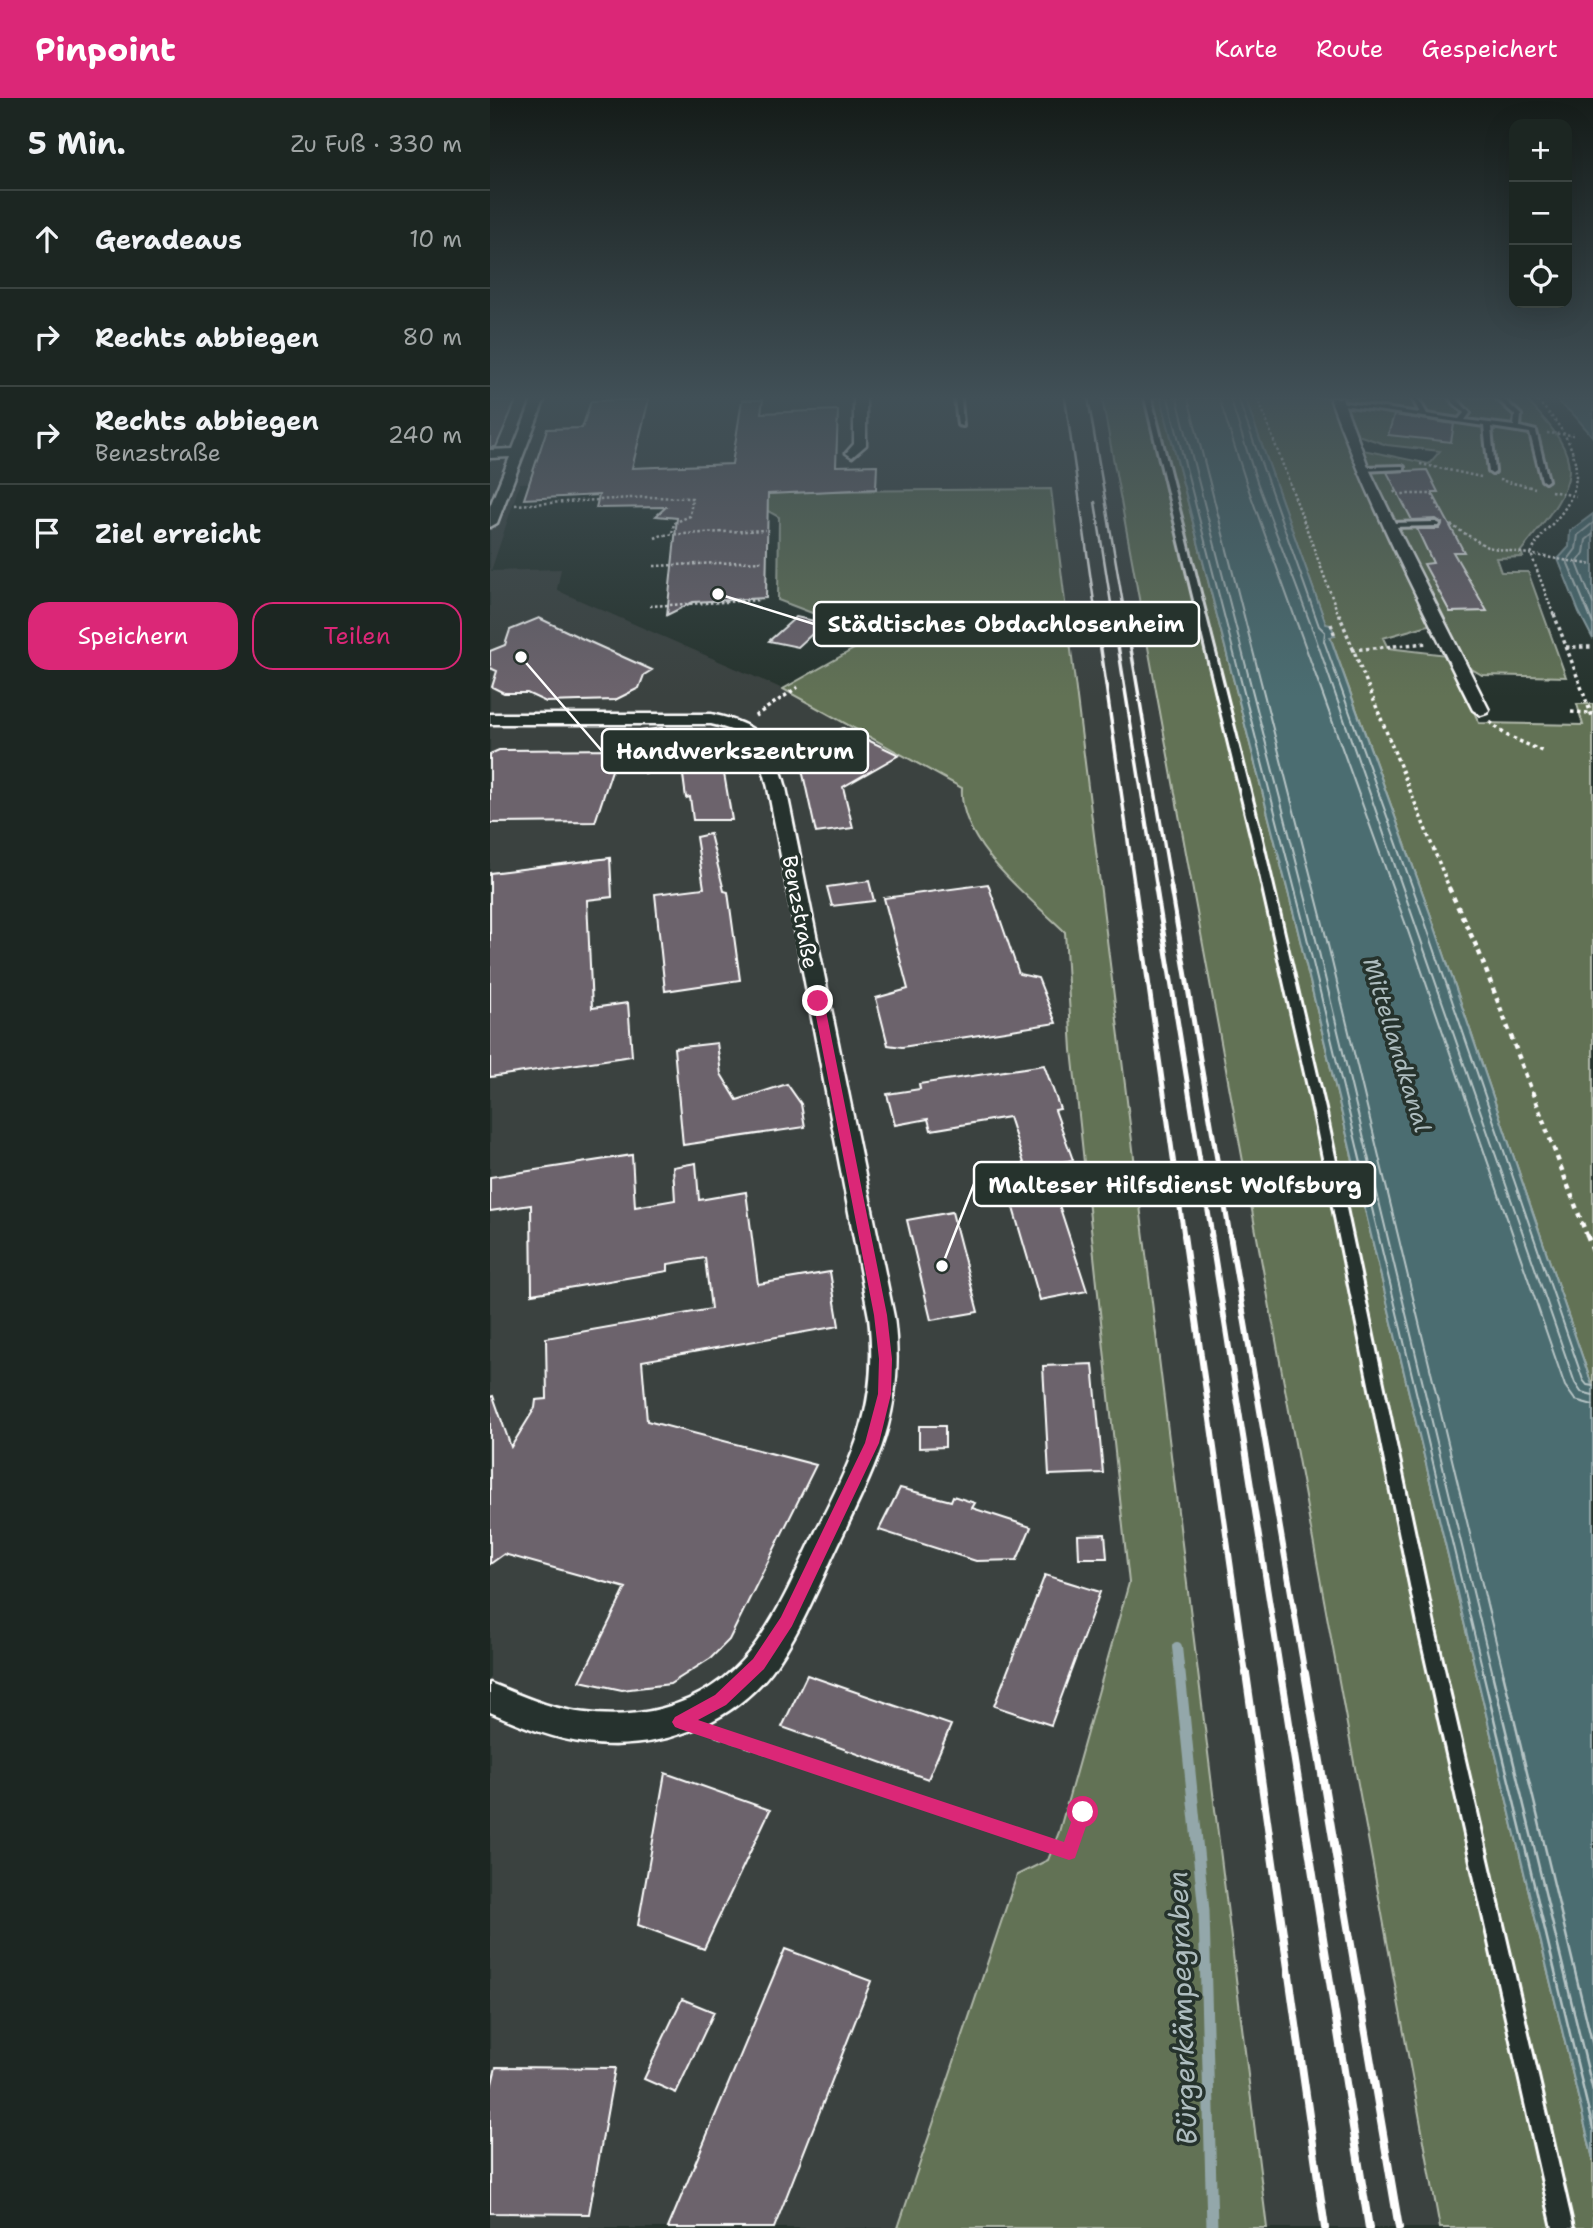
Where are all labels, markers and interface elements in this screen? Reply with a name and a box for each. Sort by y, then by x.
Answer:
text: Pinpoint [35,27,176,72]
text: Karte [1214,33,1278,65]
text: Route [1316,33,1383,65]
text: Gespeichert [1421,33,1558,65]
map controls [1509,119,1572,308]
button: + [1509,119,1572,182]
text: 5 Min. [28,123,126,164]
text: Zu Fuß · 330 m [291,129,462,159]
button: − [1509,182,1572,245]
icon: ahead [28,220,66,258]
text: Geradeaus [95,222,242,257]
text: 10 m [409,224,462,254]
button: locate [1509,245,1572,308]
icon: right [28,318,66,356]
text: Rechts abbiegen [95,320,319,355]
text: 80 m [403,322,462,352]
text: Rechts abbiegen [95,403,319,438]
icon: right [28,416,66,454]
text: 240 m [388,420,462,450]
text: Benzstraße [95,438,221,468]
icon: arrive [28,514,66,552]
text: Ziel erreicht [95,516,261,551]
button: Speichern [28,602,238,670]
button: Teilen [252,602,462,670]
callout: Städtisches Obdachlosenheim [814,602,1199,646]
text: Städtisches Obdachlosenheim [827,609,1185,639]
callout: Handwerkszentrum [602,729,868,773]
text: Handwerkszentrum [616,736,854,766]
street label: Benzstraße [775,853,825,971]
water label: Mittellandkanal [1356,954,1438,1136]
route end [802,985,833,1016]
callout: Malteser Hilfsdienst Wolfsburg [974,1162,1375,1206]
text: Malteser Hilfsdienst Wolfsburg [988,1170,1362,1200]
route start [1067,1796,1098,1827]
water label: Bürgerkämpegraben [1158,1870,1206,2146]

